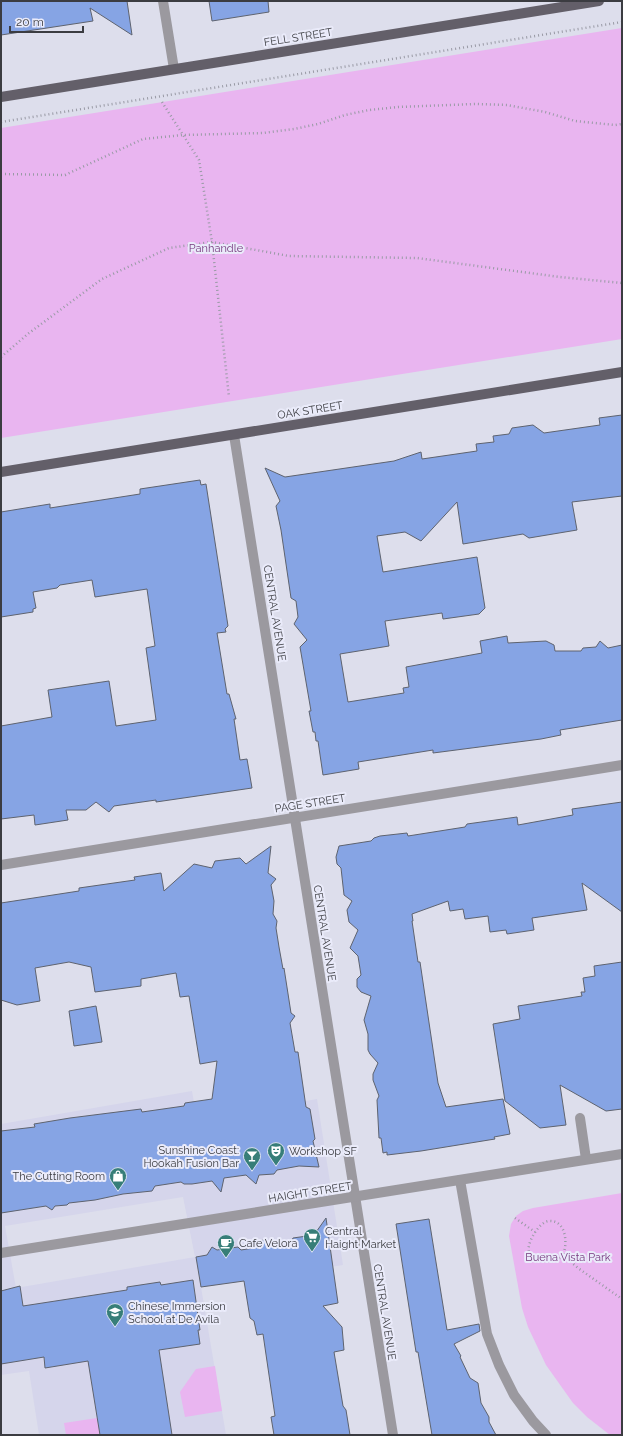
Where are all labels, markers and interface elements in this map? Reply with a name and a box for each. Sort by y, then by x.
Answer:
scale bar [10,8,83,34]
text: 20 m [16,15,44,29]
street label: FELL STREET [263,26,334,49]
park label: Panhandle [189,242,244,255]
street label: OAK STREET [277,399,344,422]
street label: CENTRAL AVENUE [260,564,289,662]
street label: PAGE STREET [274,791,347,816]
street label: CENTRAL AVENUE [310,884,339,982]
theatre icon: Workshop SF [266,1141,286,1166]
place label: Sunshine Coast: Hookah Fusion Bar [144,1144,239,1170]
place label: Workshop SF [289,1145,358,1158]
bar icon: Sunshine Coast: Hookah Fusion Bar [242,1146,262,1171]
shop icon: The Cutting Room [108,1166,128,1191]
place label: The Cutting Room [13,1170,105,1183]
street label: HAIGHT STREET [268,1179,353,1205]
place label: Central Haight Market [325,1225,396,1251]
supermarket icon: Central Haight Market [302,1227,322,1252]
cafe icon: Cafe Velora [216,1233,236,1258]
place label: Cafe Velora [239,1237,297,1250]
park label: Buena Vista Park [525,1251,611,1264]
street label: CENTRAL AVENUE [370,1263,399,1361]
place label: Chinese Immersion School at De Avila [128,1300,226,1326]
school or university icon: Chinese Immersion School at De Avila [105,1302,125,1327]

